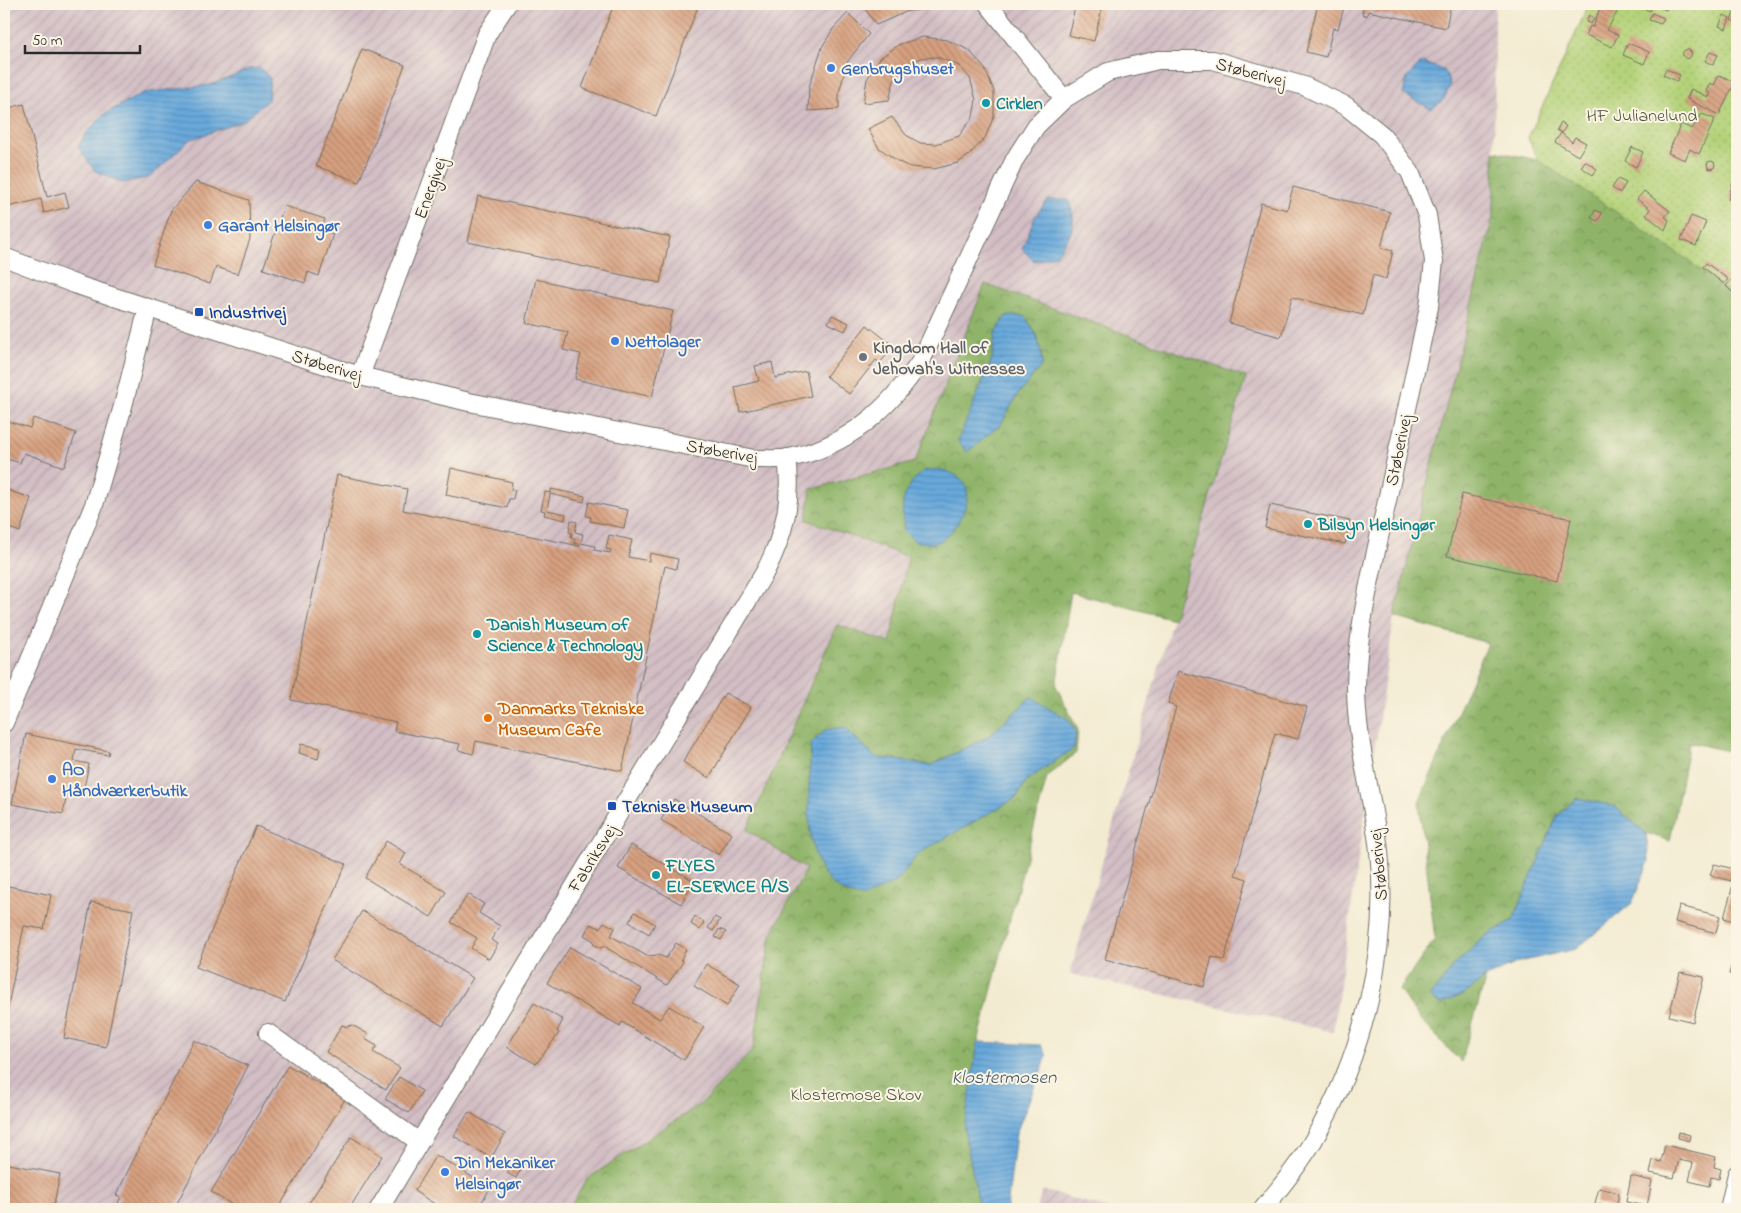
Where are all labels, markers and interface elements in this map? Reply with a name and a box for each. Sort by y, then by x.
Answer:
scale bar [25,22,140,54]
text: 50 m [32,30,63,52]
street label: Støberivej [1212,52,1289,96]
place label: Genbrugshuset [841,57,955,84]
marker: Genbrugshuset [825,62,837,74]
place label: Cirklen [996,92,1043,118]
marker: Cirklen [980,97,992,109]
park label: HF Julianelund [1587,104,1697,130]
street label: Energivej [409,154,456,224]
place label: Garant Helsingør [218,214,340,241]
marker: Garant Helsingør [202,219,214,231]
place label: Industrivej [209,301,287,327]
marker: Industrivej [193,306,205,318]
place label: Nettolager [625,330,701,357]
marker: Nettolager [609,335,621,347]
place label: Kingdom Hall of Jehovah's Witnesses [873,336,1025,383]
street label: Støberivej [288,344,365,390]
marker: Kingdom Hall of Jehovah's Witnesses [857,351,869,363]
street label: Støberivej [1380,412,1420,488]
street label: Støberivej [684,434,760,472]
place label: Bilsyn Helsingør [1317,513,1435,540]
marker: Bilsyn Helsingør [1302,518,1314,530]
place label: Danish Museum of Science & Technology [486,613,643,661]
marker: Danish Museum of Science & Technology [471,628,483,640]
place label: Danmarks Tekniske Museum Cafe [497,697,645,744]
marker: Danmarks Tekniske Museum Cafe [482,712,494,724]
place label: AO Håndværkerbutik [62,758,188,805]
marker: AO Håndværkerbutik [46,773,58,785]
place label: Tekniske Museum [622,795,753,821]
marker: Tekniske Museum [606,800,618,812]
street label: Fabriksvej [562,820,625,899]
street label: Støberivej [1364,827,1396,902]
place label: FLYES EL-SERVICE A/S [665,854,789,901]
marker: FLYES EL-SERVICE A/S [650,869,662,881]
water label: Klostermosen [952,1065,1057,1092]
park label: Klostermose Skov [791,1083,921,1109]
place label: Din Mekaniker Helsingør [454,1151,555,1199]
marker: Din Mekaniker Helsingør [439,1166,451,1178]

